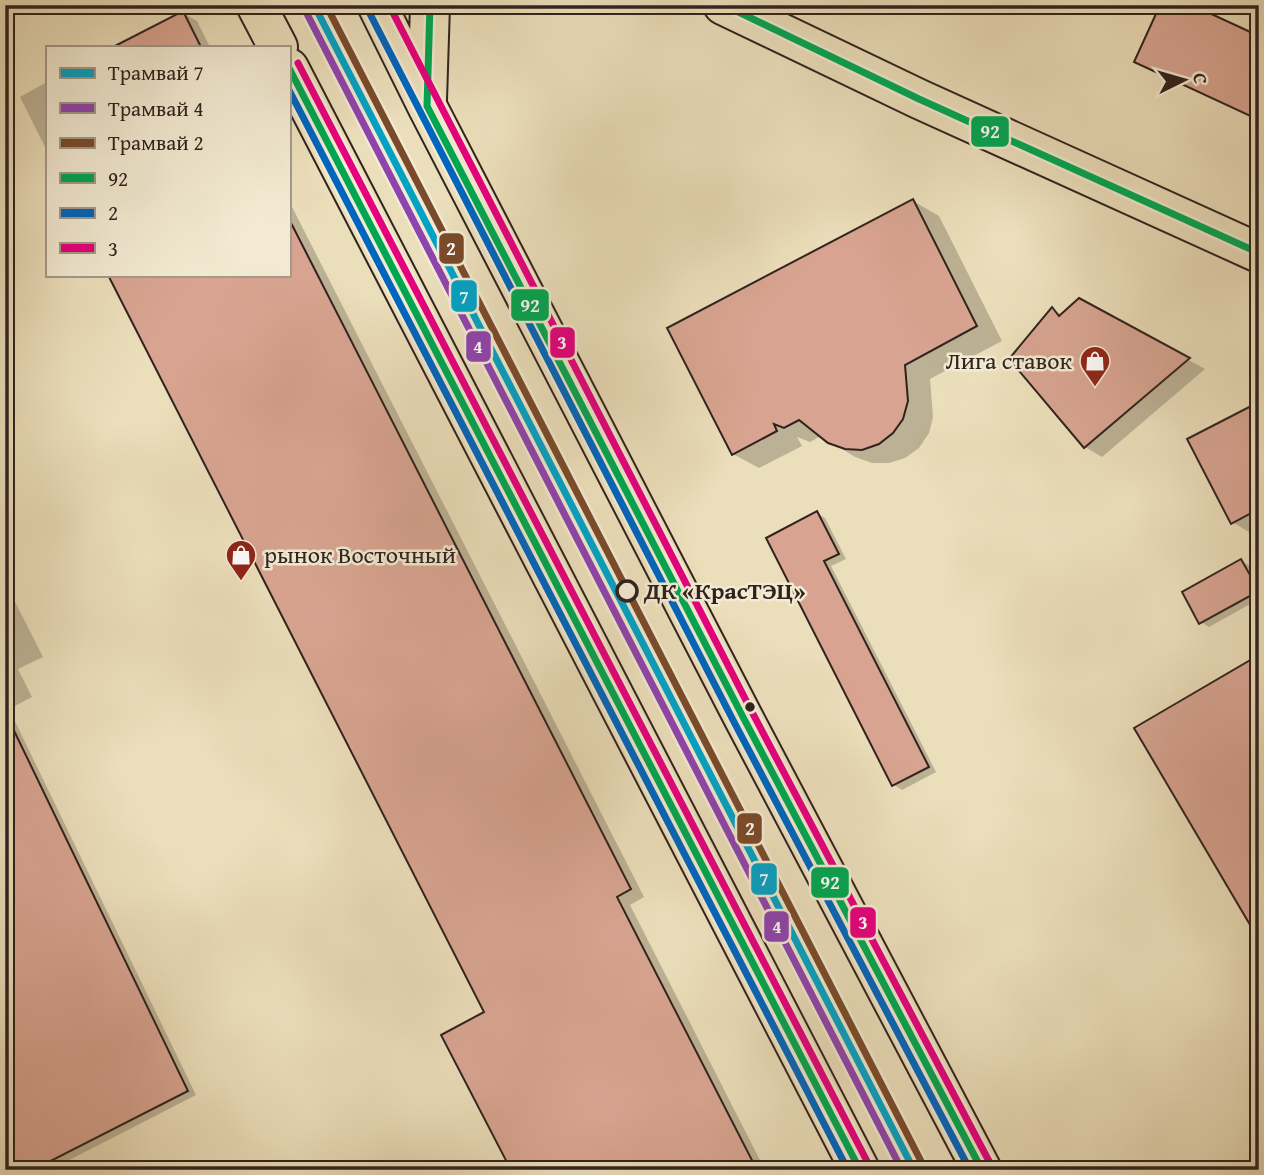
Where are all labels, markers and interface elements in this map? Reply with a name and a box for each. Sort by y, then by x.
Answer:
legend [46,46,290,276]
north arrow [1148,46,1218,116]
text: Трамвай 7 [108,57,204,88]
text: С [1187,72,1215,85]
text: Трамвай 4 [108,93,204,124]
line badge: 92 [970,115,1010,148]
text: 92 [980,117,1000,145]
text: Трамвай 2 [108,127,204,158]
text: 92 [108,163,128,194]
text: 2 [108,197,118,228]
line badge: 2 [438,232,465,265]
text: 3 [108,233,118,264]
text: 2 [446,234,456,262]
line badge: 7 [450,279,478,313]
text: 7 [459,282,469,310]
line badge: 92 [510,288,550,322]
text: 92 [520,291,540,319]
line badge: 3 [549,326,576,359]
text: 3 [557,328,567,356]
line badge: 4 [465,330,492,363]
text: 4 [473,332,483,360]
place label: Лига ставок [945,343,1072,378]
shop icon: Лига ставок [1078,344,1112,388]
place label: рынок Восточный [264,537,456,572]
shop icon: рынок Восточный [224,538,258,582]
place label: ДК «КрасТЭЦ» [643,573,806,608]
marker: ДК «КрасТЭЦ» [616,580,638,602]
unlabelled marker [743,700,757,714]
line badge: 2 [736,812,763,845]
text: 2 [745,814,755,842]
line badge: 7 [750,862,778,896]
text: 7 [759,864,769,892]
line badge: 92 [810,866,850,899]
text: 92 [820,868,840,896]
line badge: 3 [849,906,877,939]
text: 3 [858,908,868,936]
line badge: 4 [763,910,790,943]
text: 4 [772,912,782,940]

